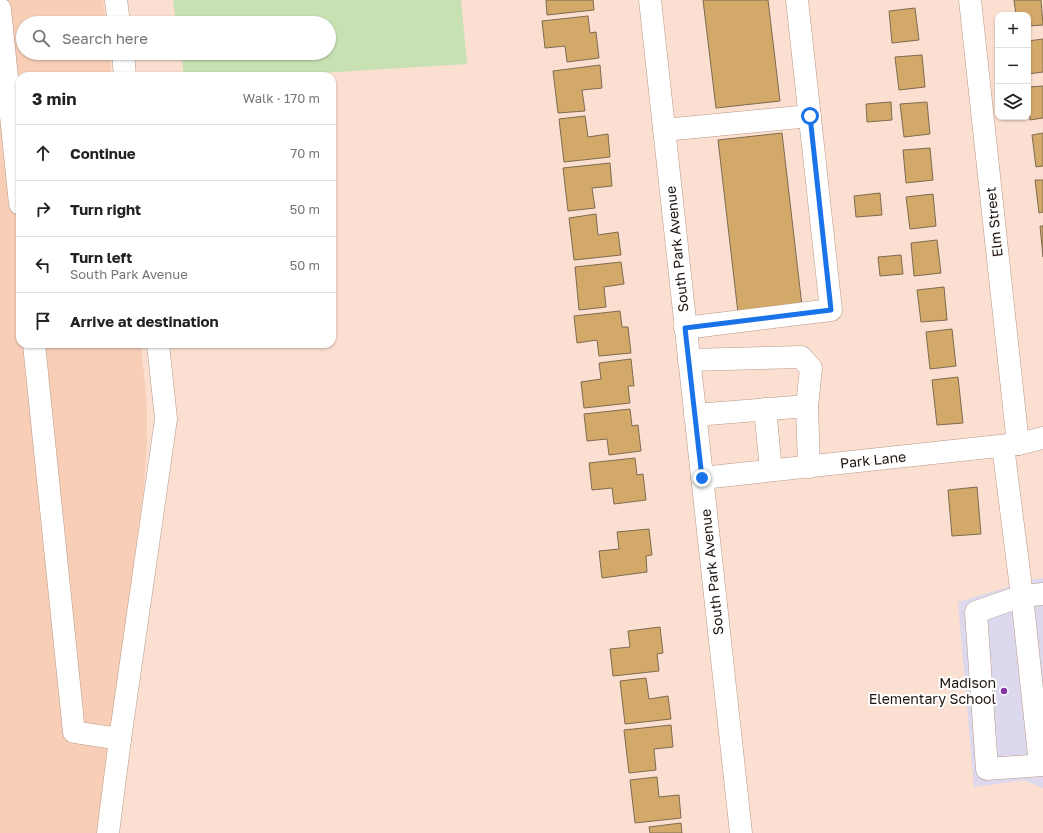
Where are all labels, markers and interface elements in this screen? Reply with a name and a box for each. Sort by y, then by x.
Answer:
map controls [995,12,1031,120]
button: + [995,12,1031,48]
search box [16,16,336,60]
icon: search [30,27,52,49]
text: Search here [62,29,148,47]
button: − [995,48,1031,84]
button: layers [995,84,1031,120]
text: 3 min [32,88,76,109]
text: Walk · 170 m [243,90,320,106]
route start [801,107,819,125]
icon: ahead [32,142,54,164]
text: Continue [70,144,136,162]
text: 70 m [290,145,320,161]
street label: South Park Avenue [661,185,692,313]
street label: Elm Street [981,186,1006,258]
icon: right [32,198,54,220]
text: Turn right [70,200,141,218]
text: 50 m [290,201,320,217]
text: Turn left [70,248,132,266]
icon: left [32,254,54,276]
text: 50 m [290,257,320,273]
text: South Park Avenue [70,266,188,282]
icon: arrive [32,310,54,332]
text: Arrive at destination [70,312,219,330]
street label: Park Lane [839,448,907,471]
route end [693,469,711,487]
street label: South Park Avenue [696,508,727,636]
place label: Madison Elementary School [869,674,996,707]
marker: Madison Elementary School [999,686,1009,696]

